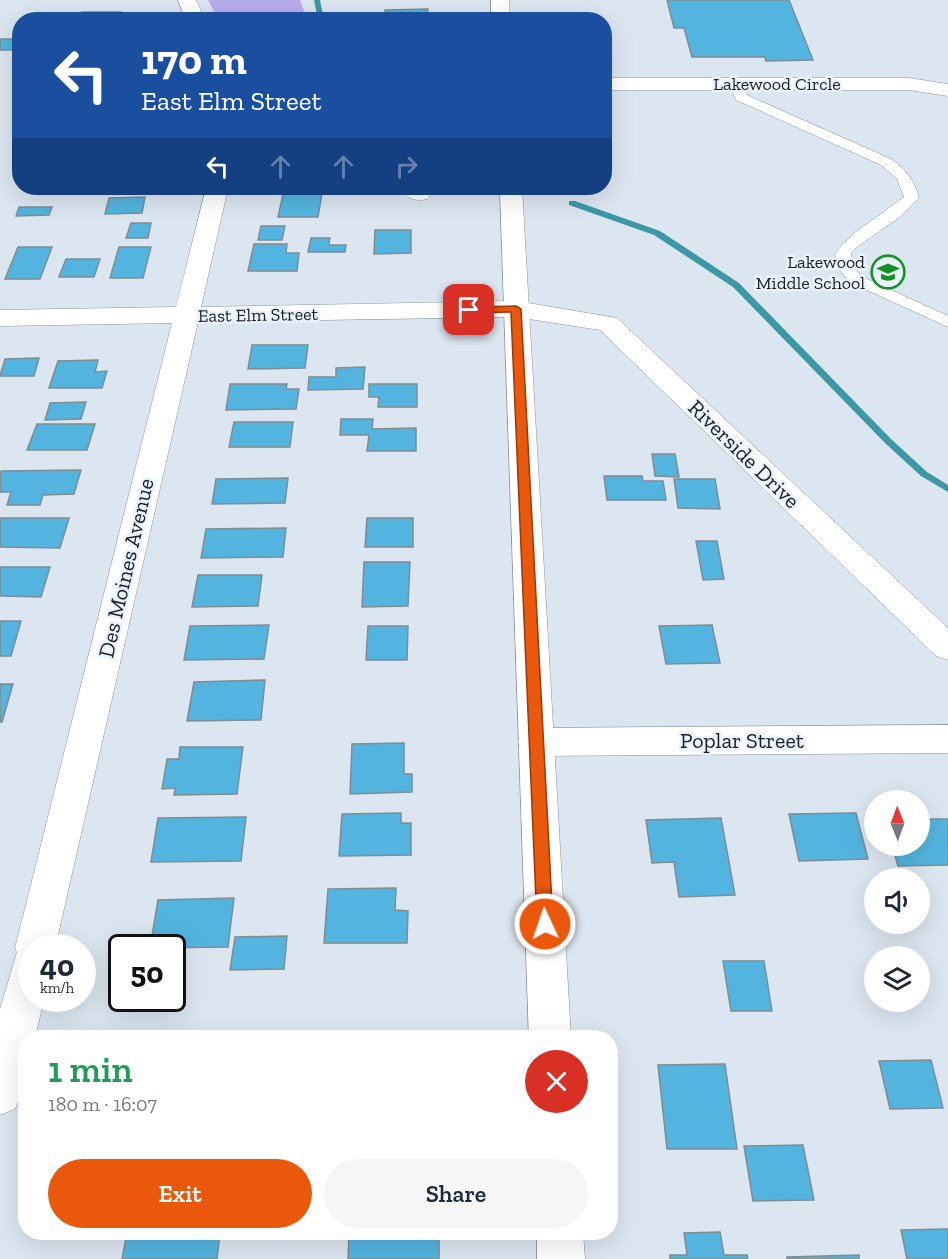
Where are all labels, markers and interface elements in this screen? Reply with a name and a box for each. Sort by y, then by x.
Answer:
text: 170 m [141,34,247,85]
icon: left [42,36,120,114]
street label: Lakewood Circle [713,73,841,95]
text: East Elm Street [141,85,322,117]
icon: left [201,150,234,183]
icon: ahead [264,150,297,183]
icon: ahead [327,150,360,183]
icon: right [390,150,423,183]
place label: Lakewood Middle School [756,251,865,294]
school or university icon: Lakewood Middle School [870,254,906,290]
pin [443,284,494,335]
icon: arrive [452,293,485,326]
street label: East Elm Street [198,303,319,327]
street label: Riverside Drive [683,394,805,514]
street label: Des Moines Avenue [92,476,160,660]
street label: Poplar Street [680,727,805,754]
north arrow [864,790,930,856]
map controls [864,790,930,1012]
button: sound [864,868,930,934]
position arrow [513,892,577,956]
speed limit sign: 50 [108,934,186,1012]
button: layers [864,946,930,1012]
text: 40 [40,948,74,984]
text: km/h [40,979,74,997]
text: 1 min [48,1048,133,1091]
button: close [525,1050,588,1113]
text: 180 m · 16:07 [48,1092,157,1116]
button: Exit [48,1159,312,1228]
button: Share [324,1159,588,1228]

